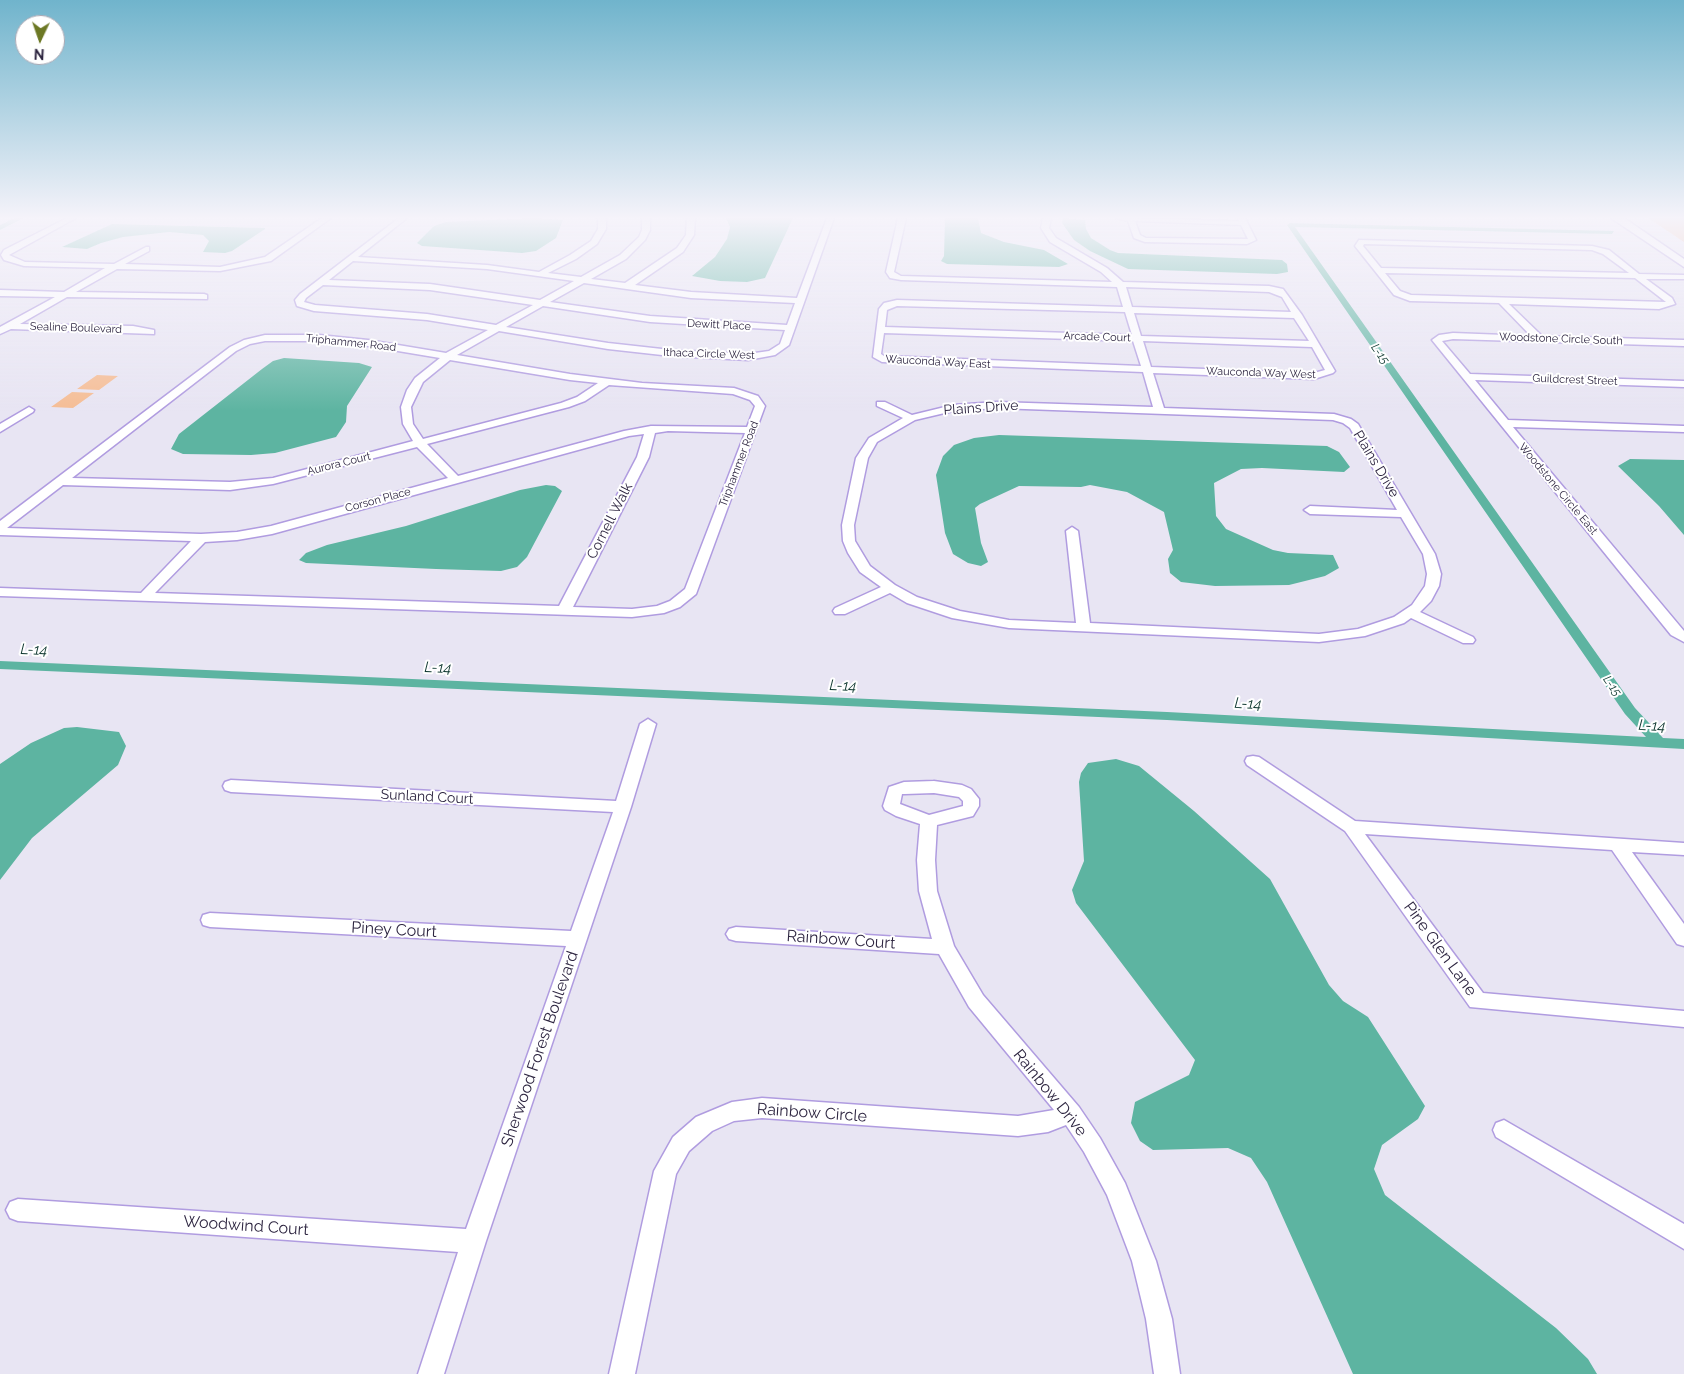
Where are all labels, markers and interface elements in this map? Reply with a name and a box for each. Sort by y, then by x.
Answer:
north arrow [15,15,65,65]
text: N [34,46,45,62]
street label: Dewitt Place [687,317,751,333]
street label: Sealine Boulevard [30,320,122,336]
street label: Arcade Court [1063,329,1131,345]
street label: Woodstone Circle South [1499,330,1623,348]
street label: Triphammer Road [305,332,397,354]
water label: L-15 [1368,341,1392,367]
street label: Ithaca Circle West [663,346,755,362]
street label: Wauconda Way East [885,353,991,371]
street label: Wauconda Way West [1206,364,1316,382]
street label: Guildcrest Street [1532,372,1618,388]
street label: Plains Drive [943,397,1019,419]
street label: Triphammer Road [717,419,761,509]
street label: Plains Drive [1349,427,1403,501]
street label: Woodstone Circle East [1516,441,1600,537]
street label: Aurora Court [306,450,372,478]
street label: Cornell Walk [584,480,636,562]
street label: Corson Place [344,485,412,515]
water label: L-14 [20,641,48,659]
water label: L-14 [424,659,452,677]
water label: L-15 [1600,673,1624,699]
water label: L-14 [829,677,857,695]
water label: L-14 [1234,694,1262,714]
water label: L-14 [1638,716,1666,736]
street label: Sunland Court [380,786,474,808]
street label: Pine Glen Lane [1399,898,1481,1000]
street label: Piney Court [351,918,437,942]
street label: Rainbow Court [786,927,896,953]
street label: Sherwood Forest Boulevard [497,949,583,1149]
street label: Rainbow Drive [1009,1046,1091,1140]
street label: Rainbow Circle [756,1100,868,1126]
street label: Woodwind Court [183,1212,309,1240]

